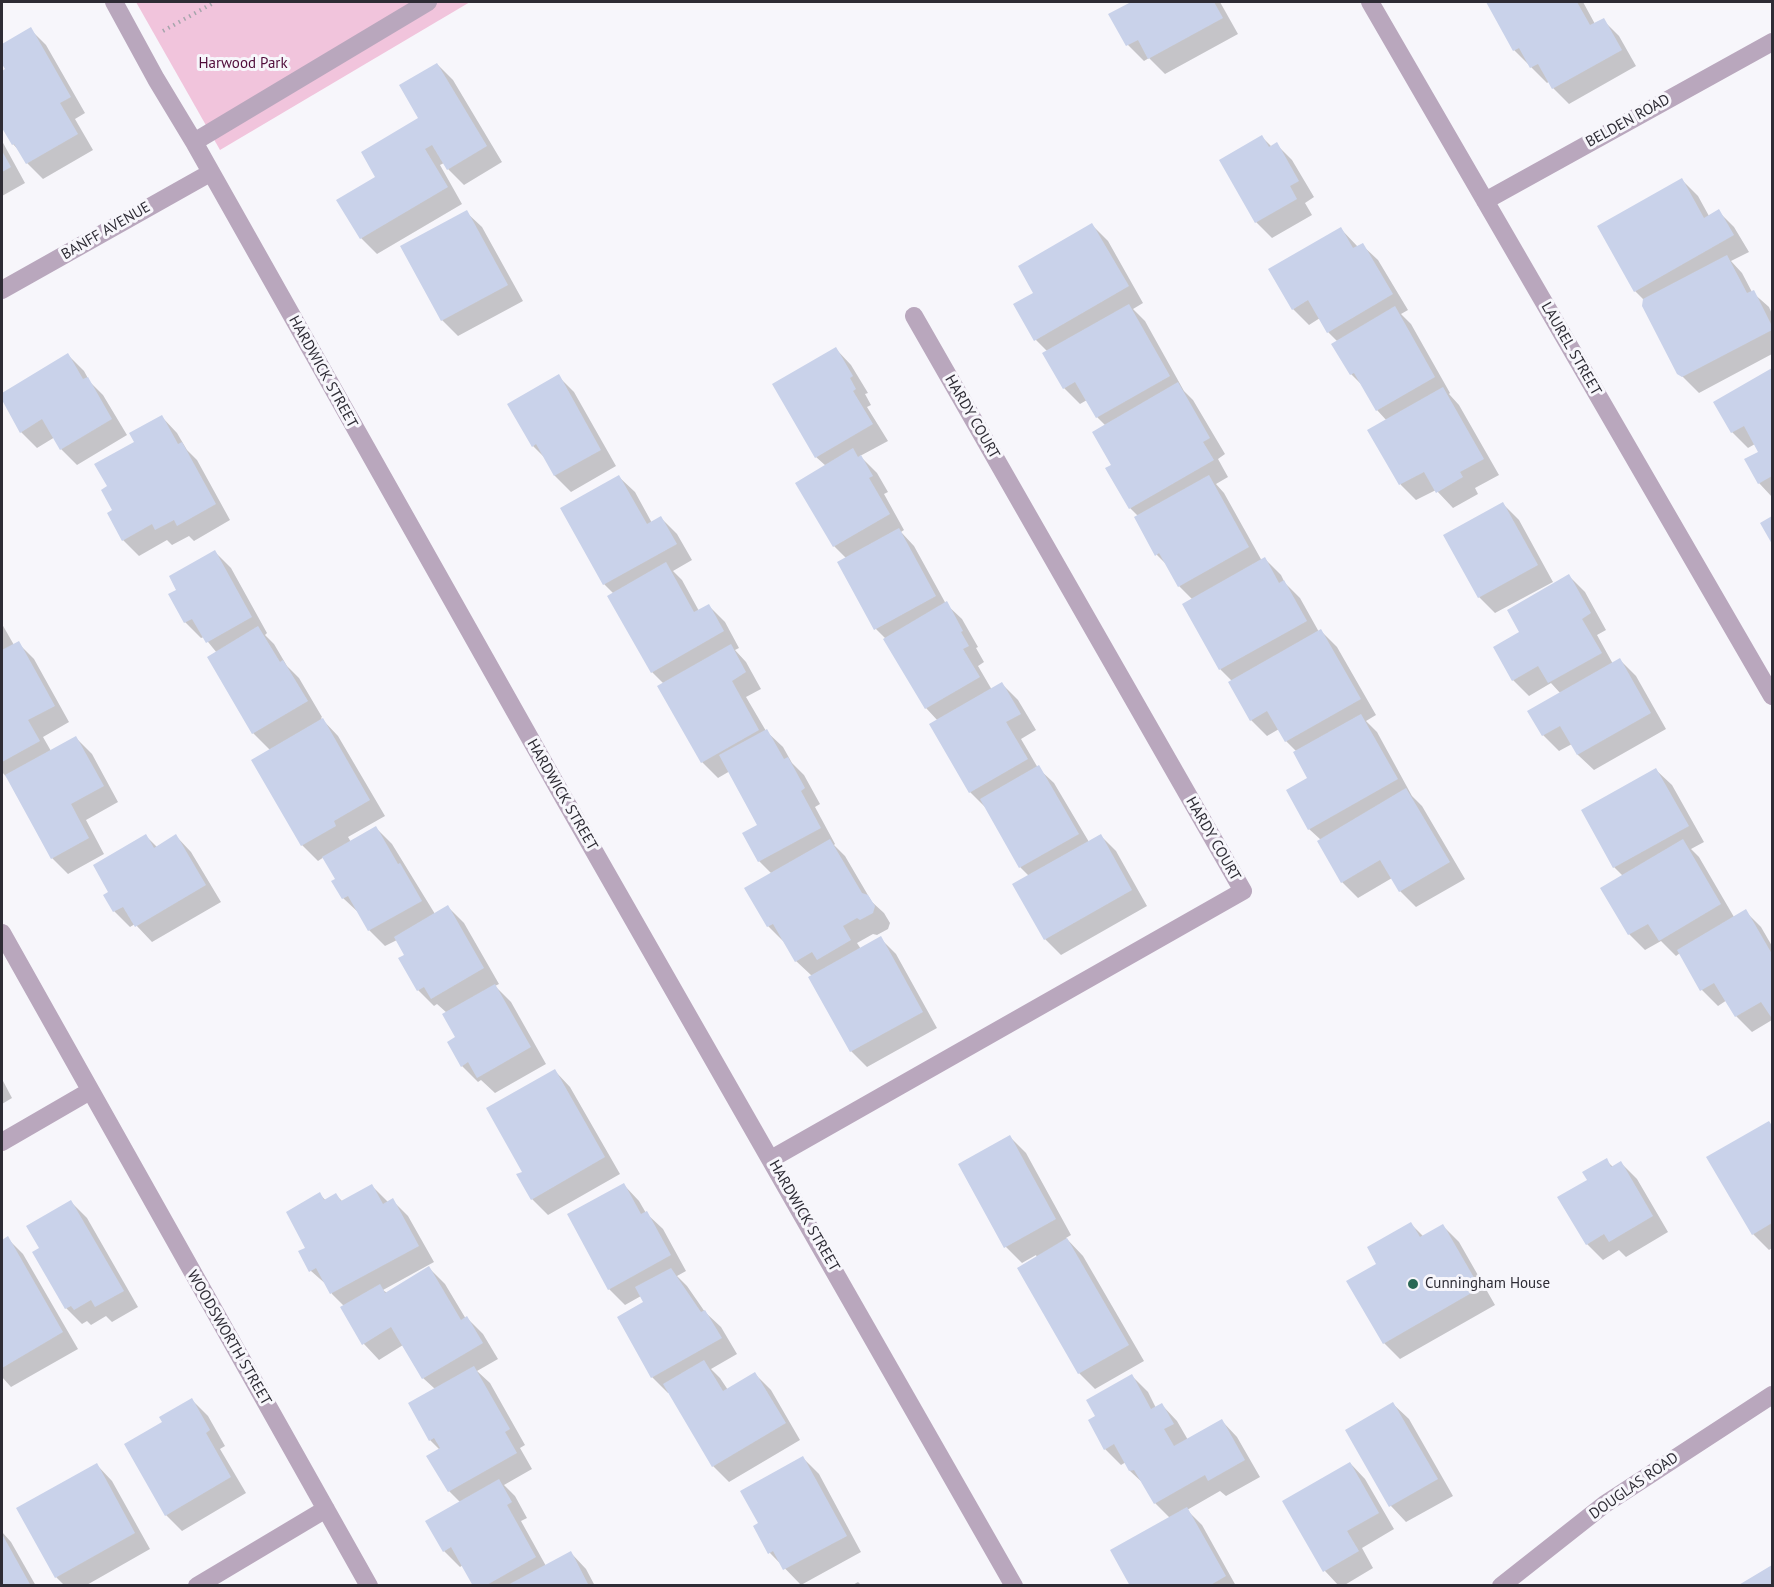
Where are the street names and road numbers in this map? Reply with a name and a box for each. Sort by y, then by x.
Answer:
street label: BELDEN ROAD [1583,91,1673,151]
street label: BANFF AVENUE [58,198,154,264]
street label: LAUREL STREET [1537,299,1605,399]
street label: HARDWICK STREET [285,313,361,431]
street label: HARDY COURT [941,372,1003,462]
street label: HARDWICK STREET [523,736,601,854]
street label: HARDY COURT [1182,794,1244,884]
street label: HARDWICK STREET [765,1157,843,1275]
street label: WOODSWORTH STREET [183,1267,275,1409]
street label: DOUGLAS ROAD [1586,1449,1682,1523]

